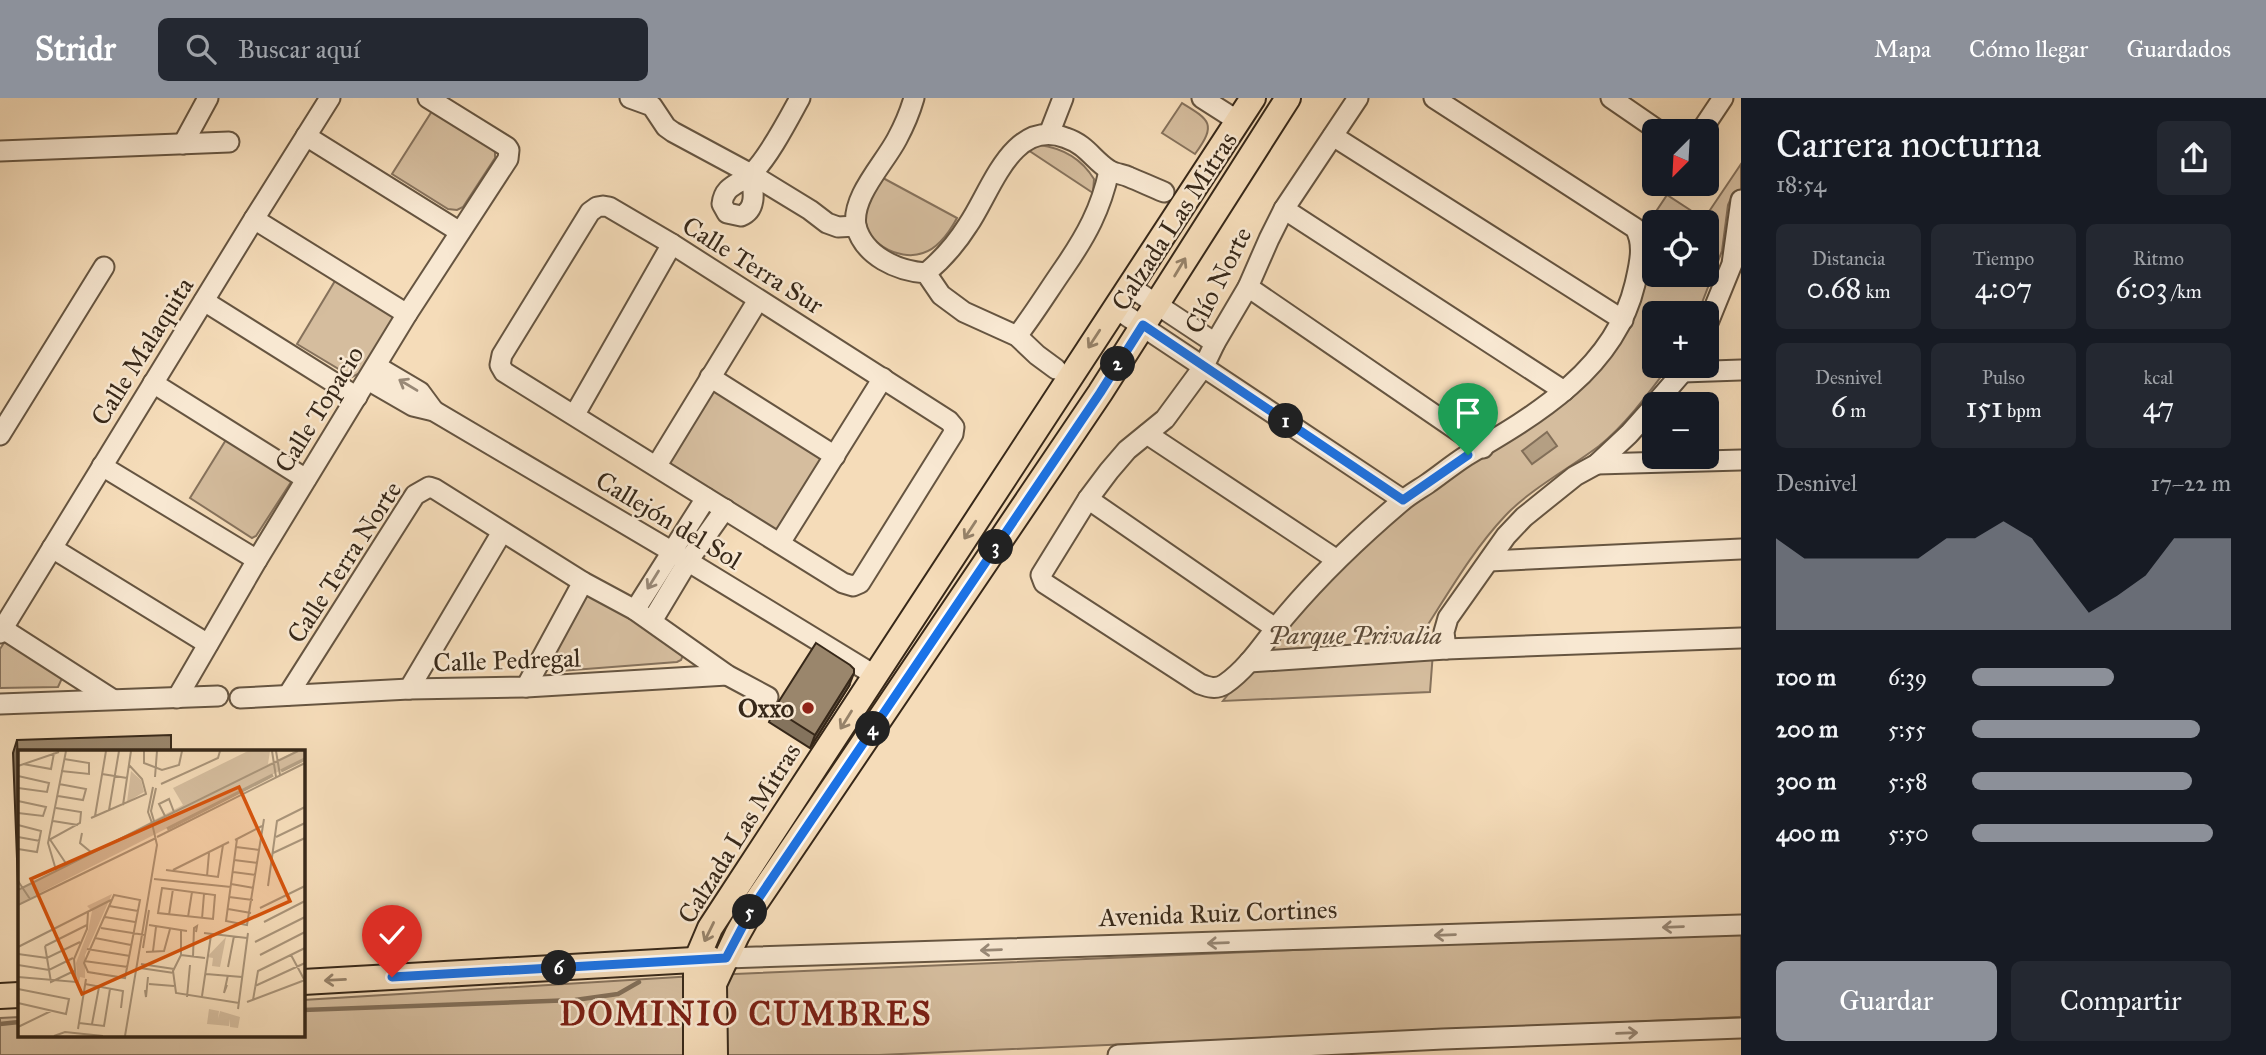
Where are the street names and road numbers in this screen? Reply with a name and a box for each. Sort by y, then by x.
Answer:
street label: Calzada Las Mitras [1104,126,1244,316]
street label: Calle Terra Sur [677,209,830,321]
street label: Clío Norte [1178,221,1258,339]
street label: Calle Malaquita [84,271,200,431]
street label: Calle Topacio [267,340,371,478]
street label: Callejón del Sol [590,464,748,576]
street label: Calle Terra Norte [280,475,408,649]
street label: Calle Pedregal [433,641,581,679]
street label: Calzada Las Mitras [671,737,807,929]
street label: Avenida Ruiz Cortines [1097,893,1338,933]

